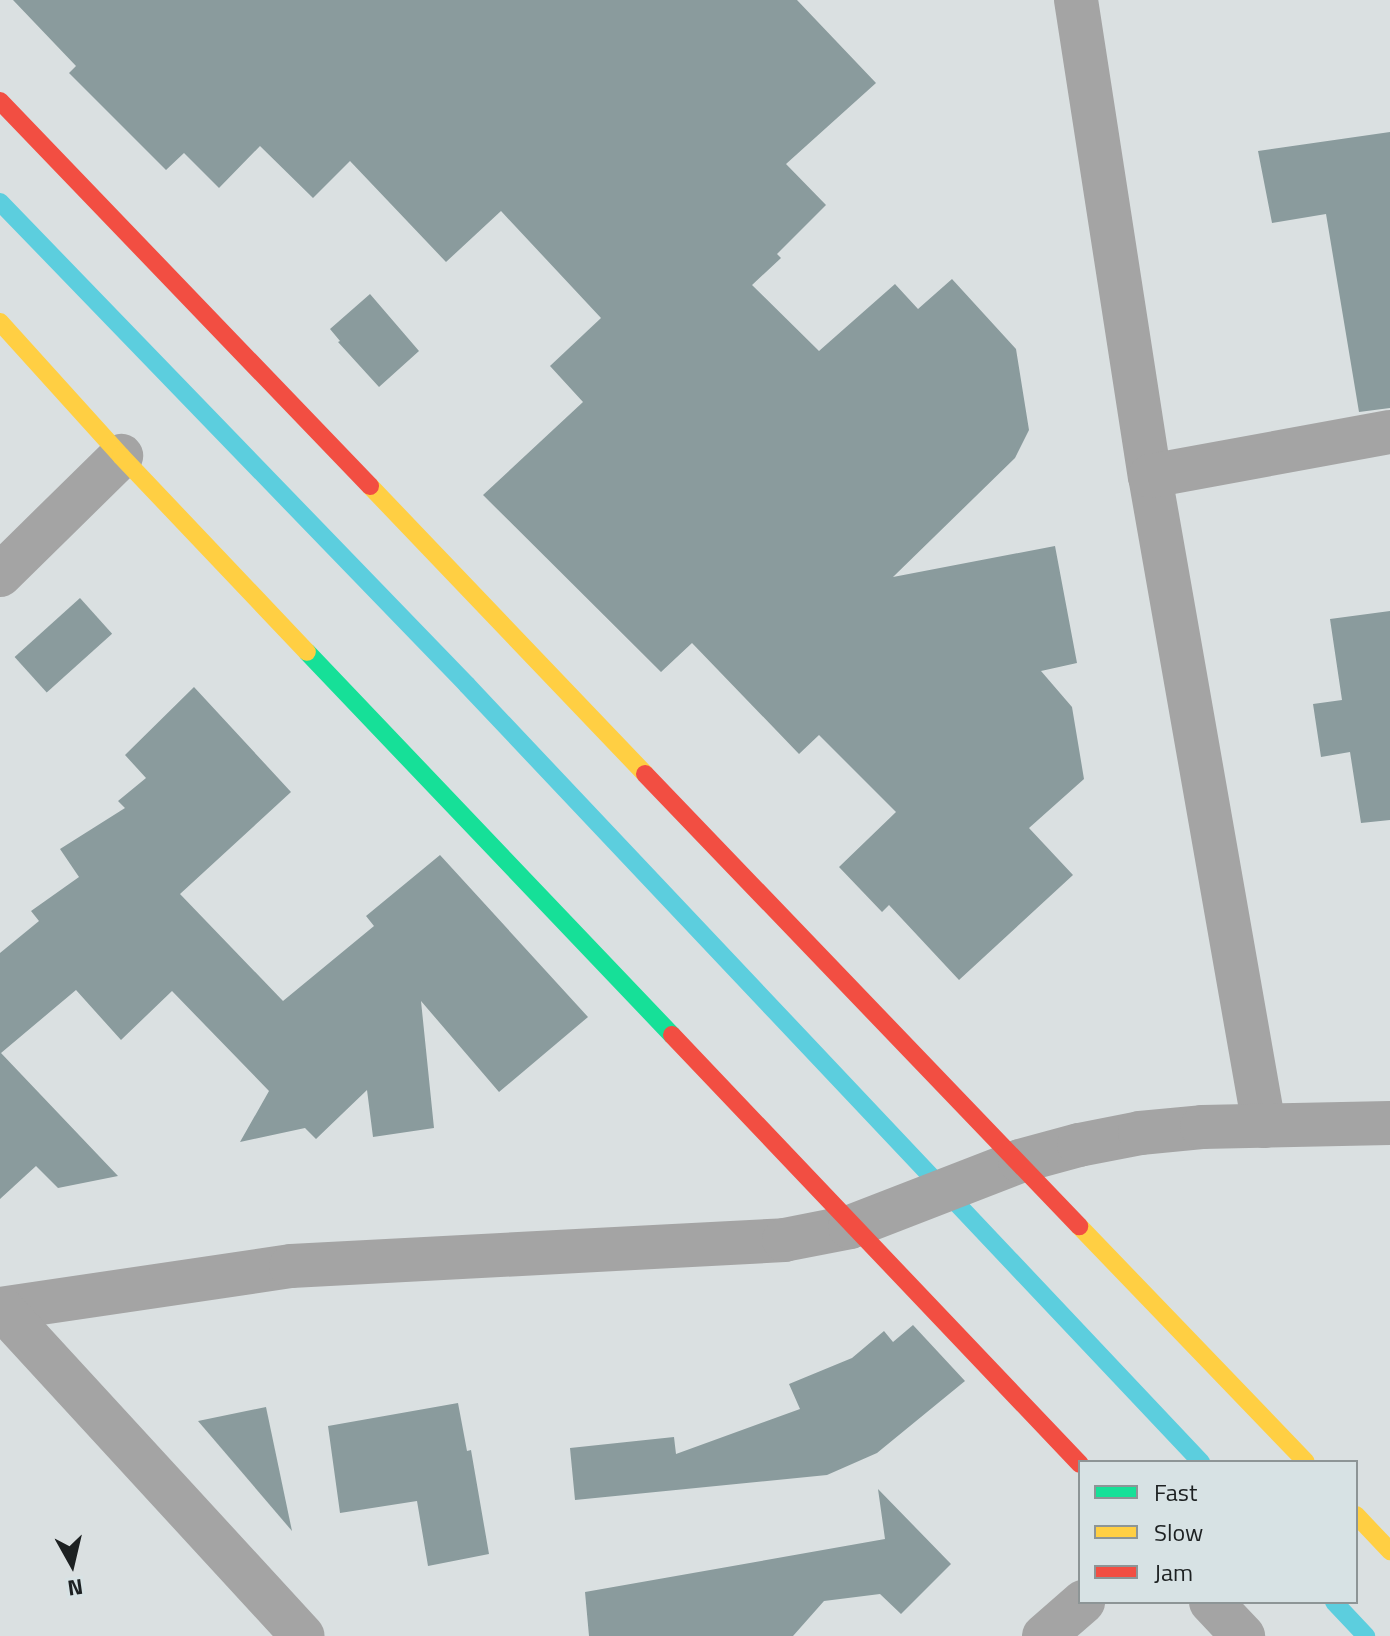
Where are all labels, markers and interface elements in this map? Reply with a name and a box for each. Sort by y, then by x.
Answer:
legend [1078,1460,1358,1604]
text: Fast [1154,1474,1197,1510]
text: Slow [1154,1514,1203,1550]
north arrow [32,1524,112,1604]
text: Jam [1154,1554,1193,1590]
text: N [65,1570,85,1606]

